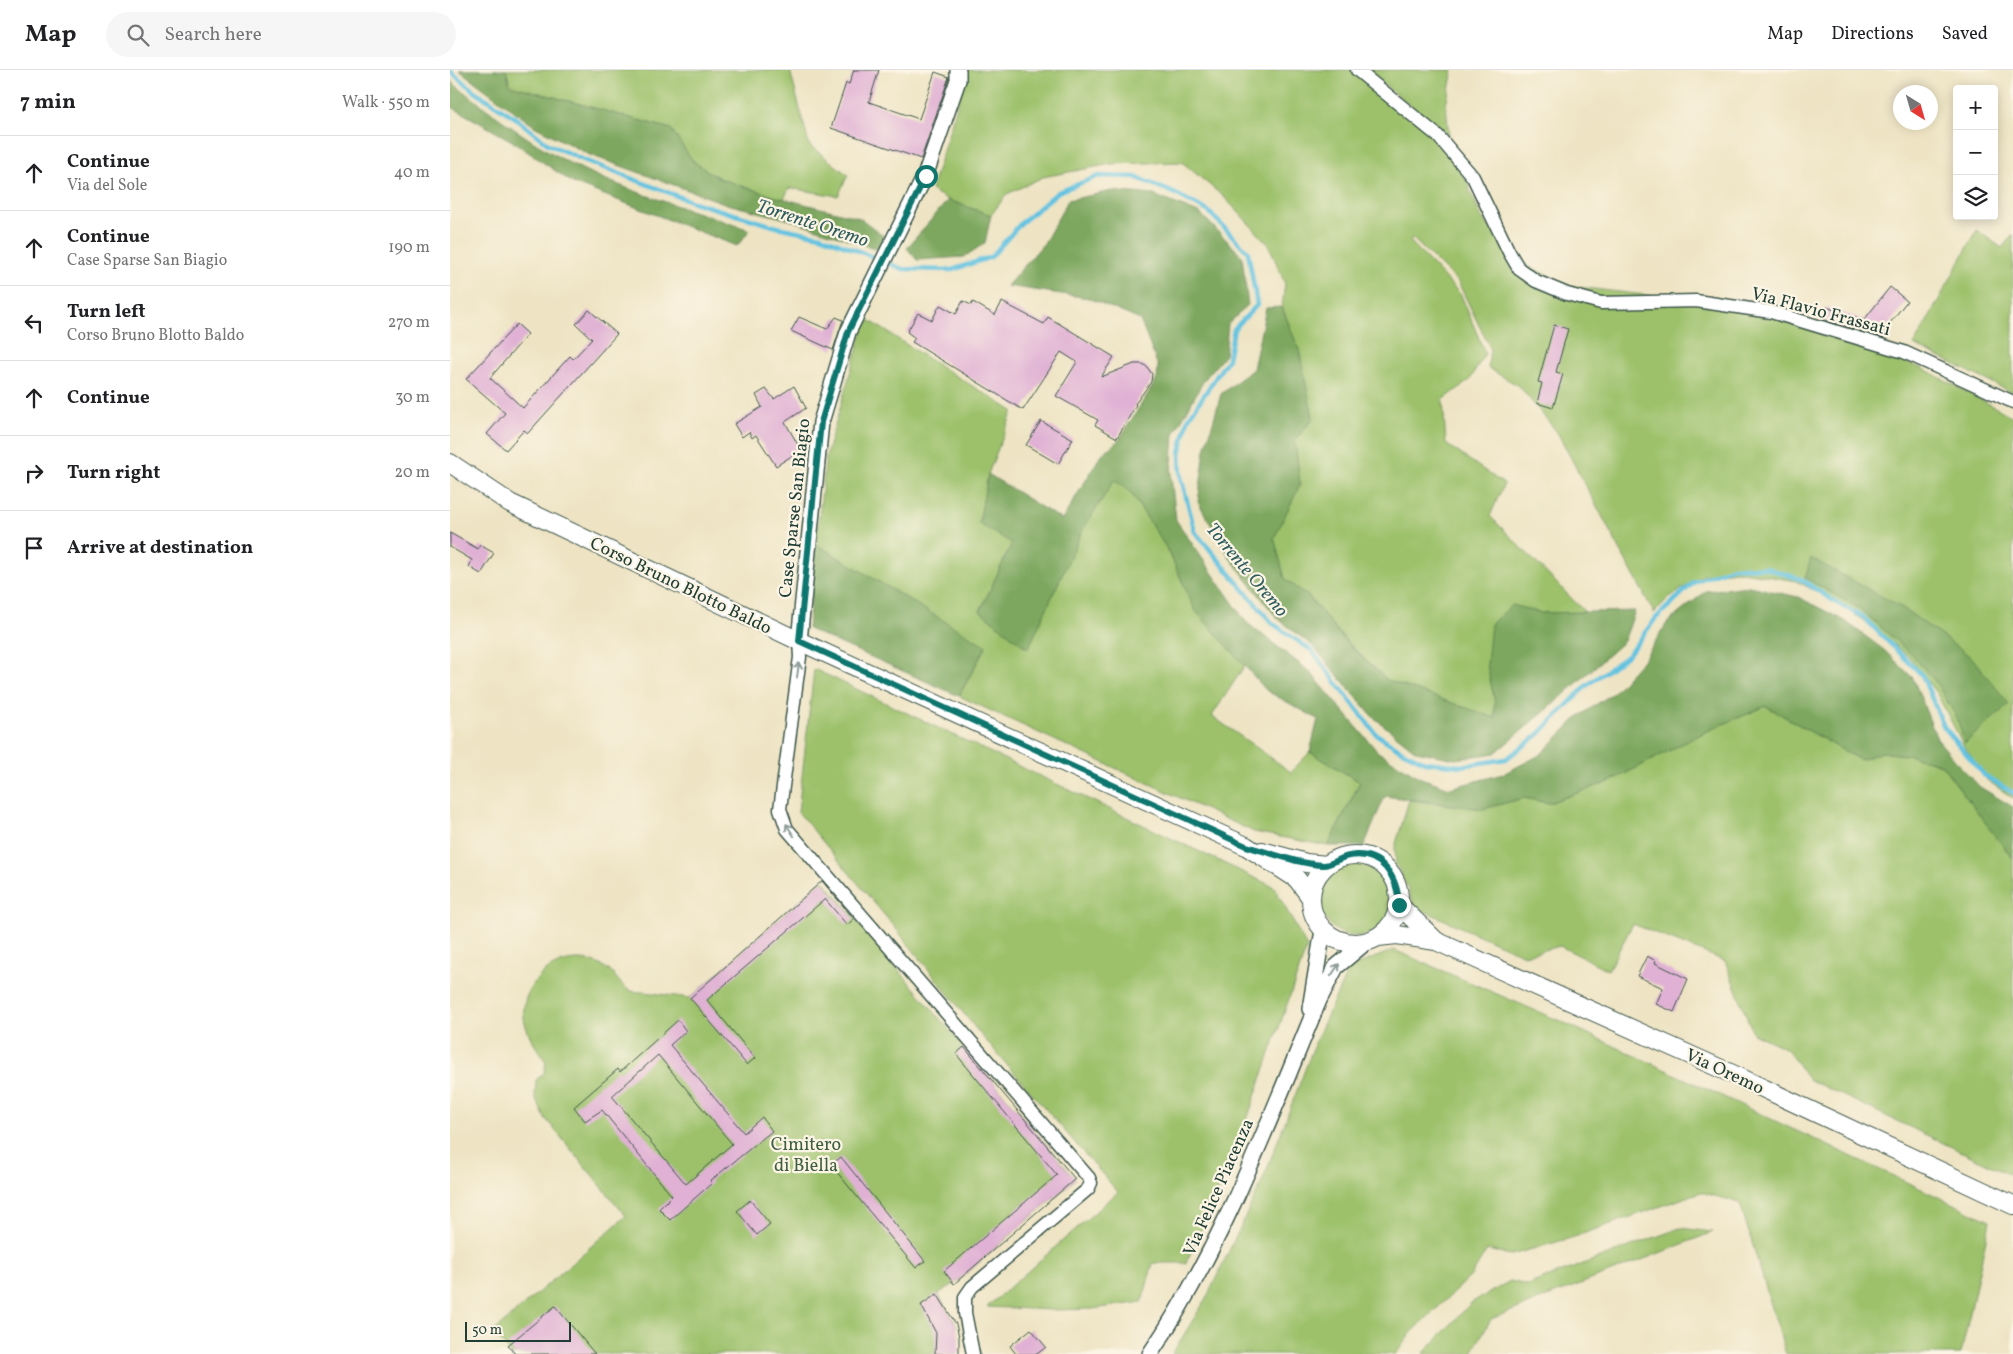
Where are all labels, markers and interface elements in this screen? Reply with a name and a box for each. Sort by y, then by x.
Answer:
search box [106,12,456,57]
text: Map [25,18,76,52]
icon: search [124,21,152,49]
text: Search here [164,22,262,48]
text: Map [1767,22,1803,47]
text: Directions [1831,22,1914,47]
text: Saved [1942,22,1988,47]
north arrow [1893,85,1938,130]
map controls [1953,85,1998,220]
button: + [1953,85,1998,130]
text: 7 min [20,88,76,117]
text: Walk · 550 m [342,92,430,114]
button: − [1953,130,1998,175]
text: Continue [67,149,150,175]
icon: ahead [20,159,48,187]
text: 40 m [394,162,430,184]
route start [915,165,938,188]
text: Via del Sole [67,175,147,197]
button: layers [1953,175,1998,220]
water label: Torrente Oremo [753,194,872,254]
text: Continue [67,224,150,250]
icon: ahead [20,234,48,262]
text: 190 m [388,237,430,259]
text: Case Sparse San Biagio [67,250,227,272]
street label: Via Flavio Frassati [1748,282,1893,343]
text: Turn left [67,299,146,325]
icon: left [20,309,48,337]
text: 270 m [388,312,430,334]
text: Corso Bruno Blotto Baldo [67,325,244,347]
icon: ahead [20,384,48,412]
text: Continue [67,385,150,411]
text: 30 m [395,387,430,409]
street label: Case Sparse San Biagio [774,417,817,599]
icon: right [20,459,48,487]
text: Turn right [67,460,160,486]
text: 20 m [395,462,430,484]
water label: Torrente Oremo [1199,518,1294,623]
street label: Corso Bruno Blotto Baldo [585,531,775,641]
icon: arrive [20,534,48,562]
text: Arrive at destination [67,535,253,561]
one-way arrow [793,663,803,679]
one-way arrow [784,823,794,837]
route end [1388,894,1411,917]
one-way arrow [1330,963,1340,977]
street label: Via Oremo [1681,1043,1768,1101]
street label: Via Felice Piacenza [1178,1115,1261,1260]
park label: Cimitero di Biella [771,1133,841,1179]
scale bar [465,1319,571,1342]
text: 50 m [472,1321,502,1340]

